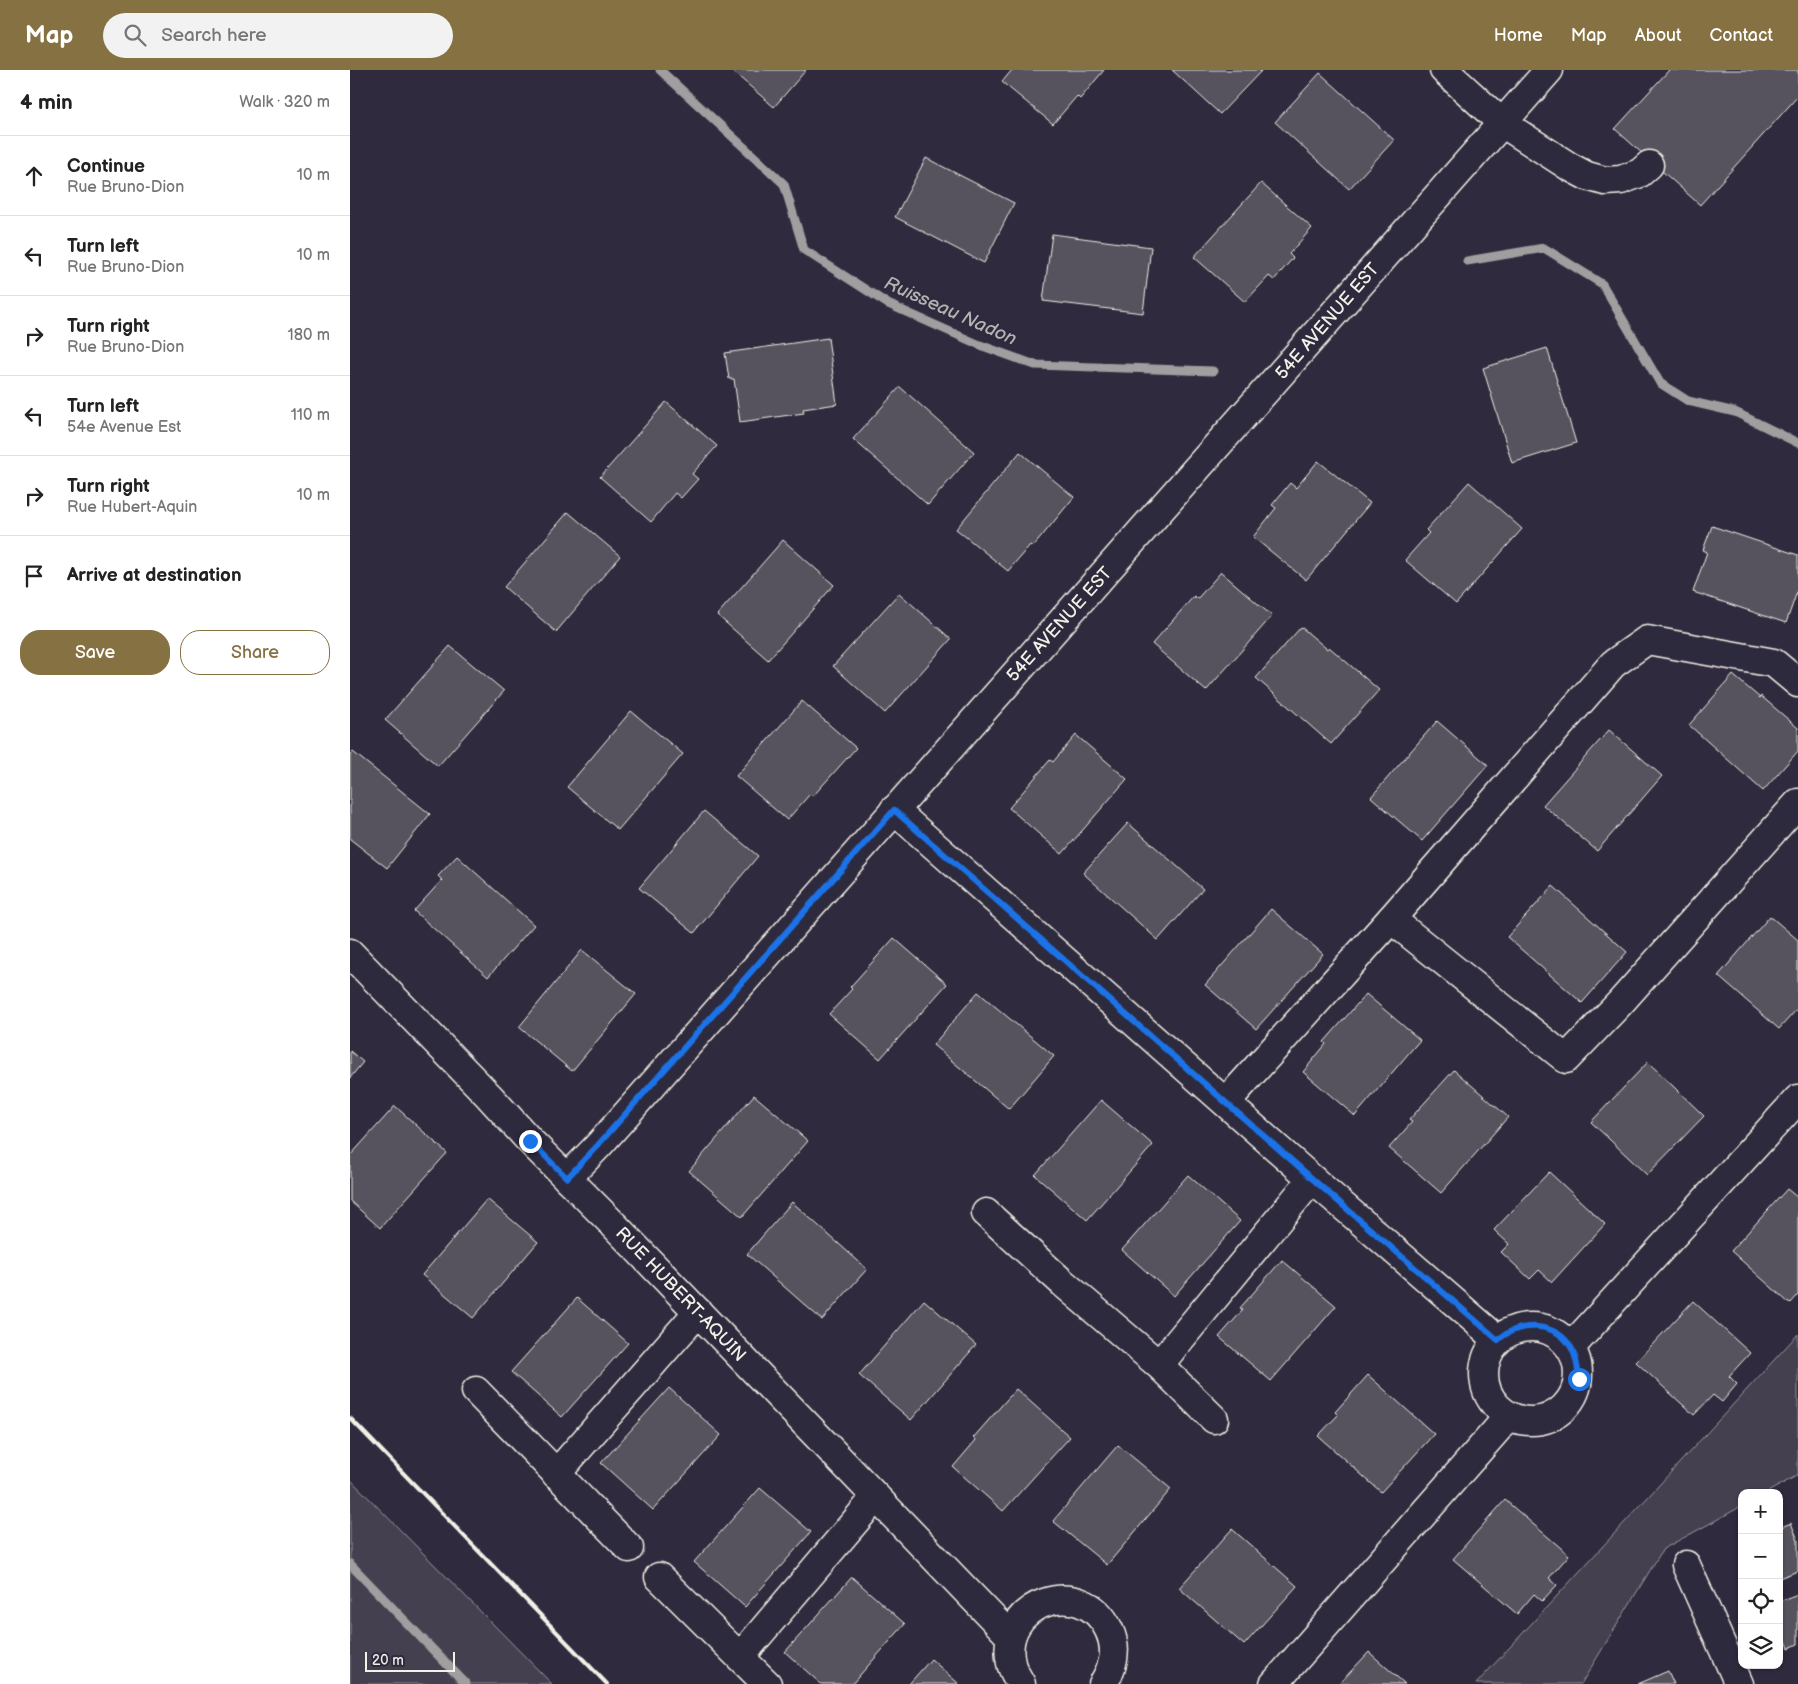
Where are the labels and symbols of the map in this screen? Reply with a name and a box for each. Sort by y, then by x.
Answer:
street label: 54E AVENUE EST [1271,259,1384,384]
water label: Ruisseau Nadon [881,272,1020,351]
street label: 54E AVENUE EST [1002,562,1117,686]
route end [519,1130,542,1153]
street label: RUE HUBERT-AQUIN [611,1223,750,1366]
route start [1568,1368,1591,1391]
scale bar [365,1649,455,1672]

